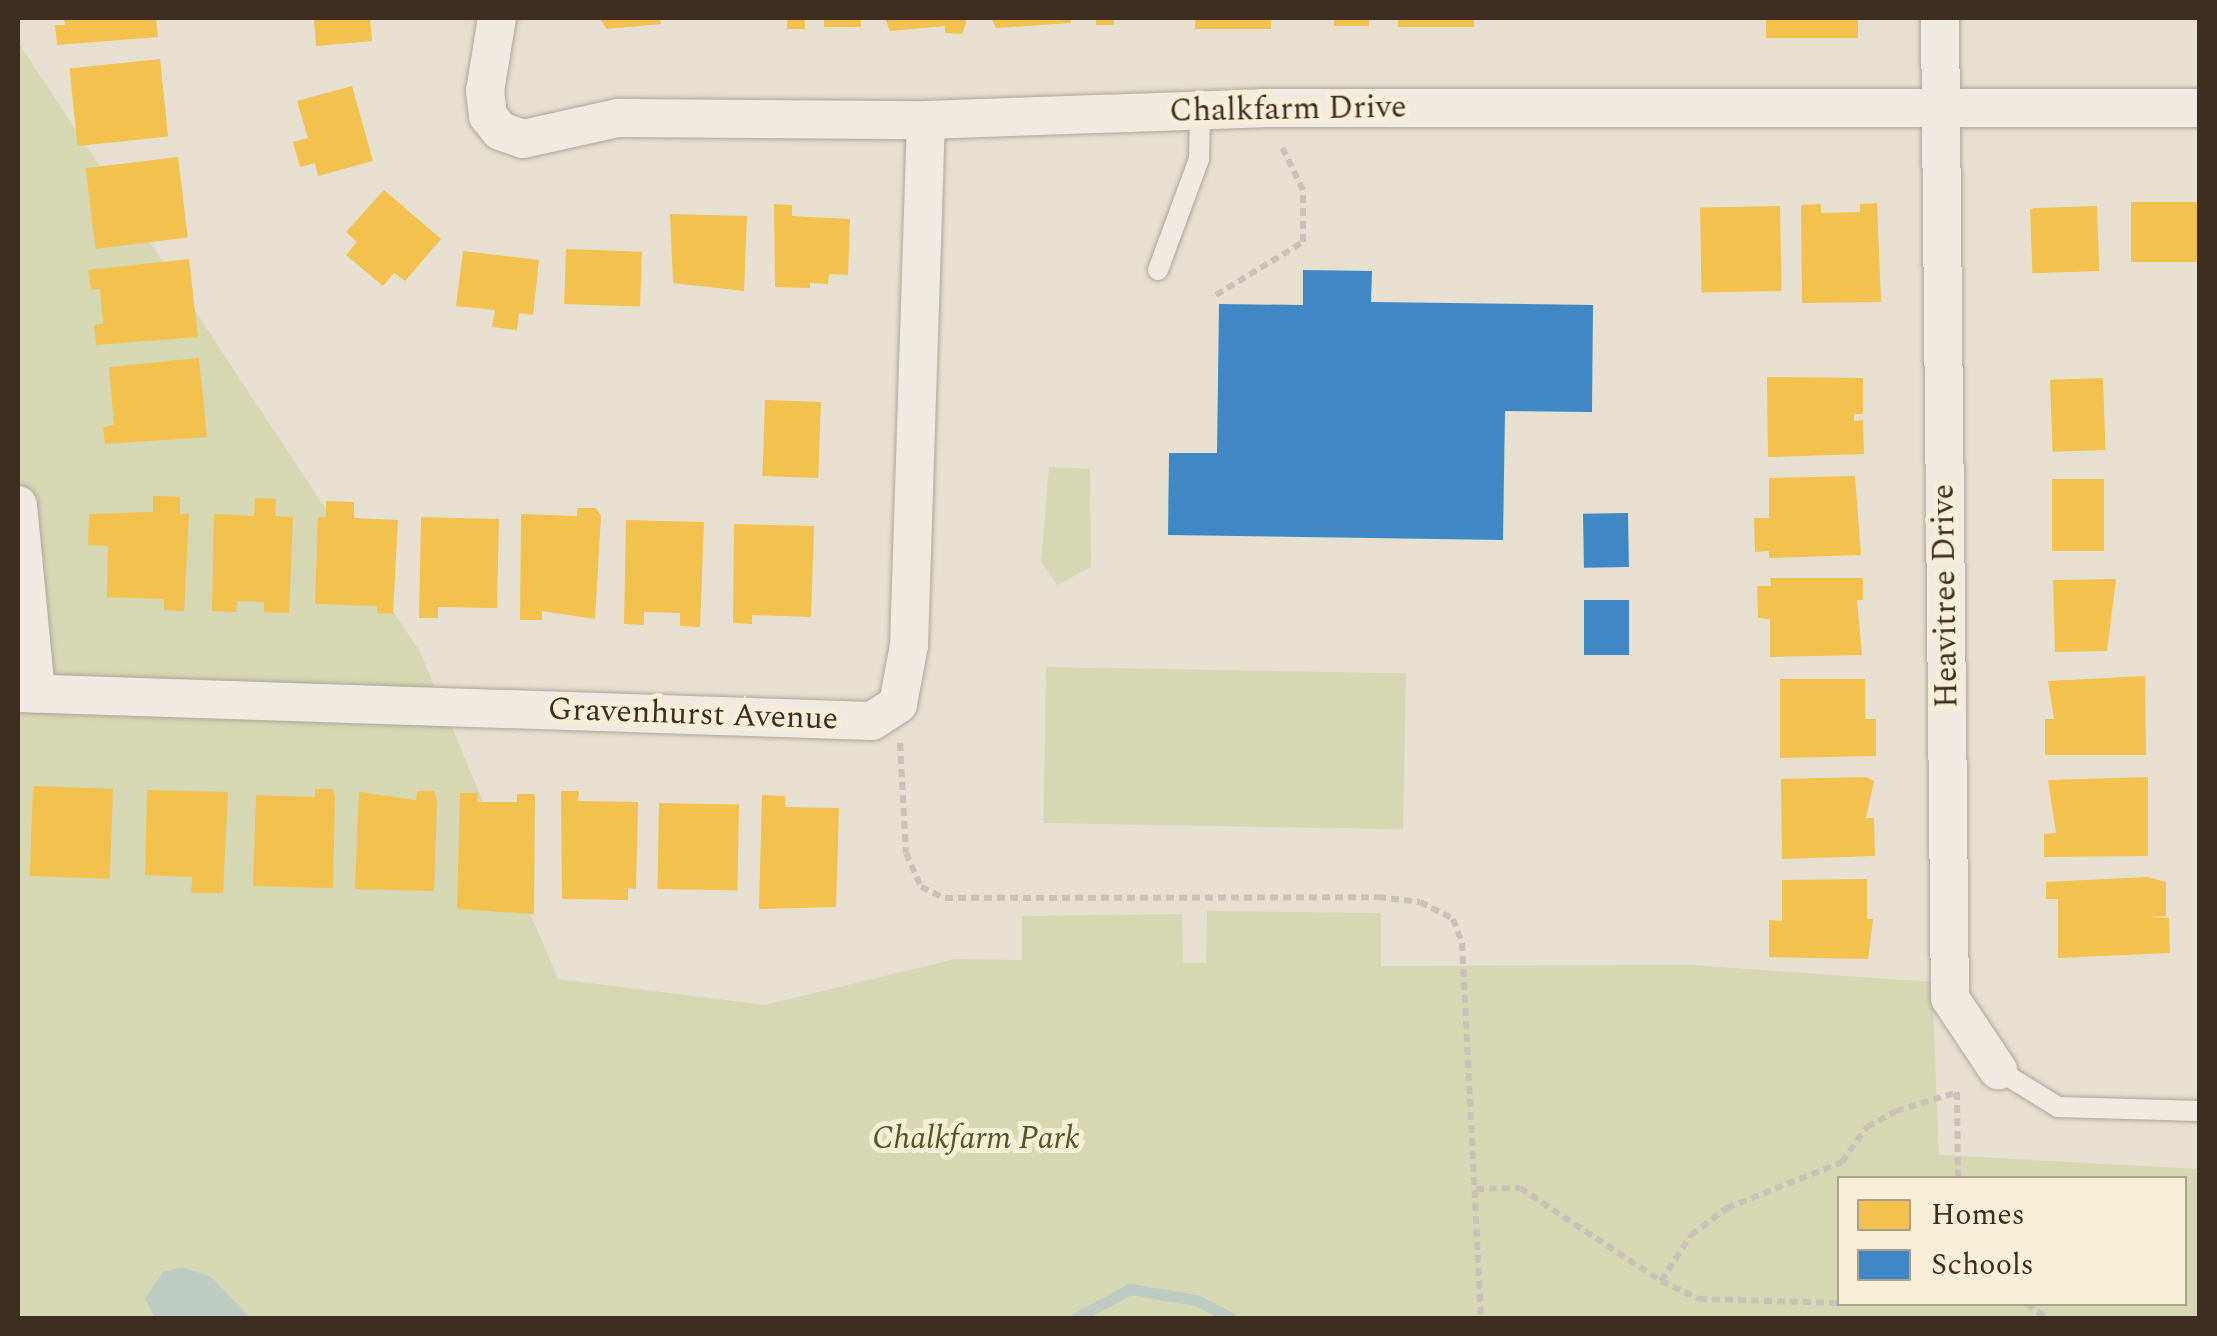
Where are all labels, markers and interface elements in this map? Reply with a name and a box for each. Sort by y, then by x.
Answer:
street label: Chalkfarm Drive [1169,89,1407,131]
street label: Heavitree Drive [1925,484,1967,708]
street label: Gravenhurst Avenue [547,691,839,739]
park label: Chalkfarm Park [872,1120,1080,1158]
legend [1837,1176,2187,1306]
text: Homes [1931,1192,2025,1238]
text: Schools [1931,1242,2034,1288]

